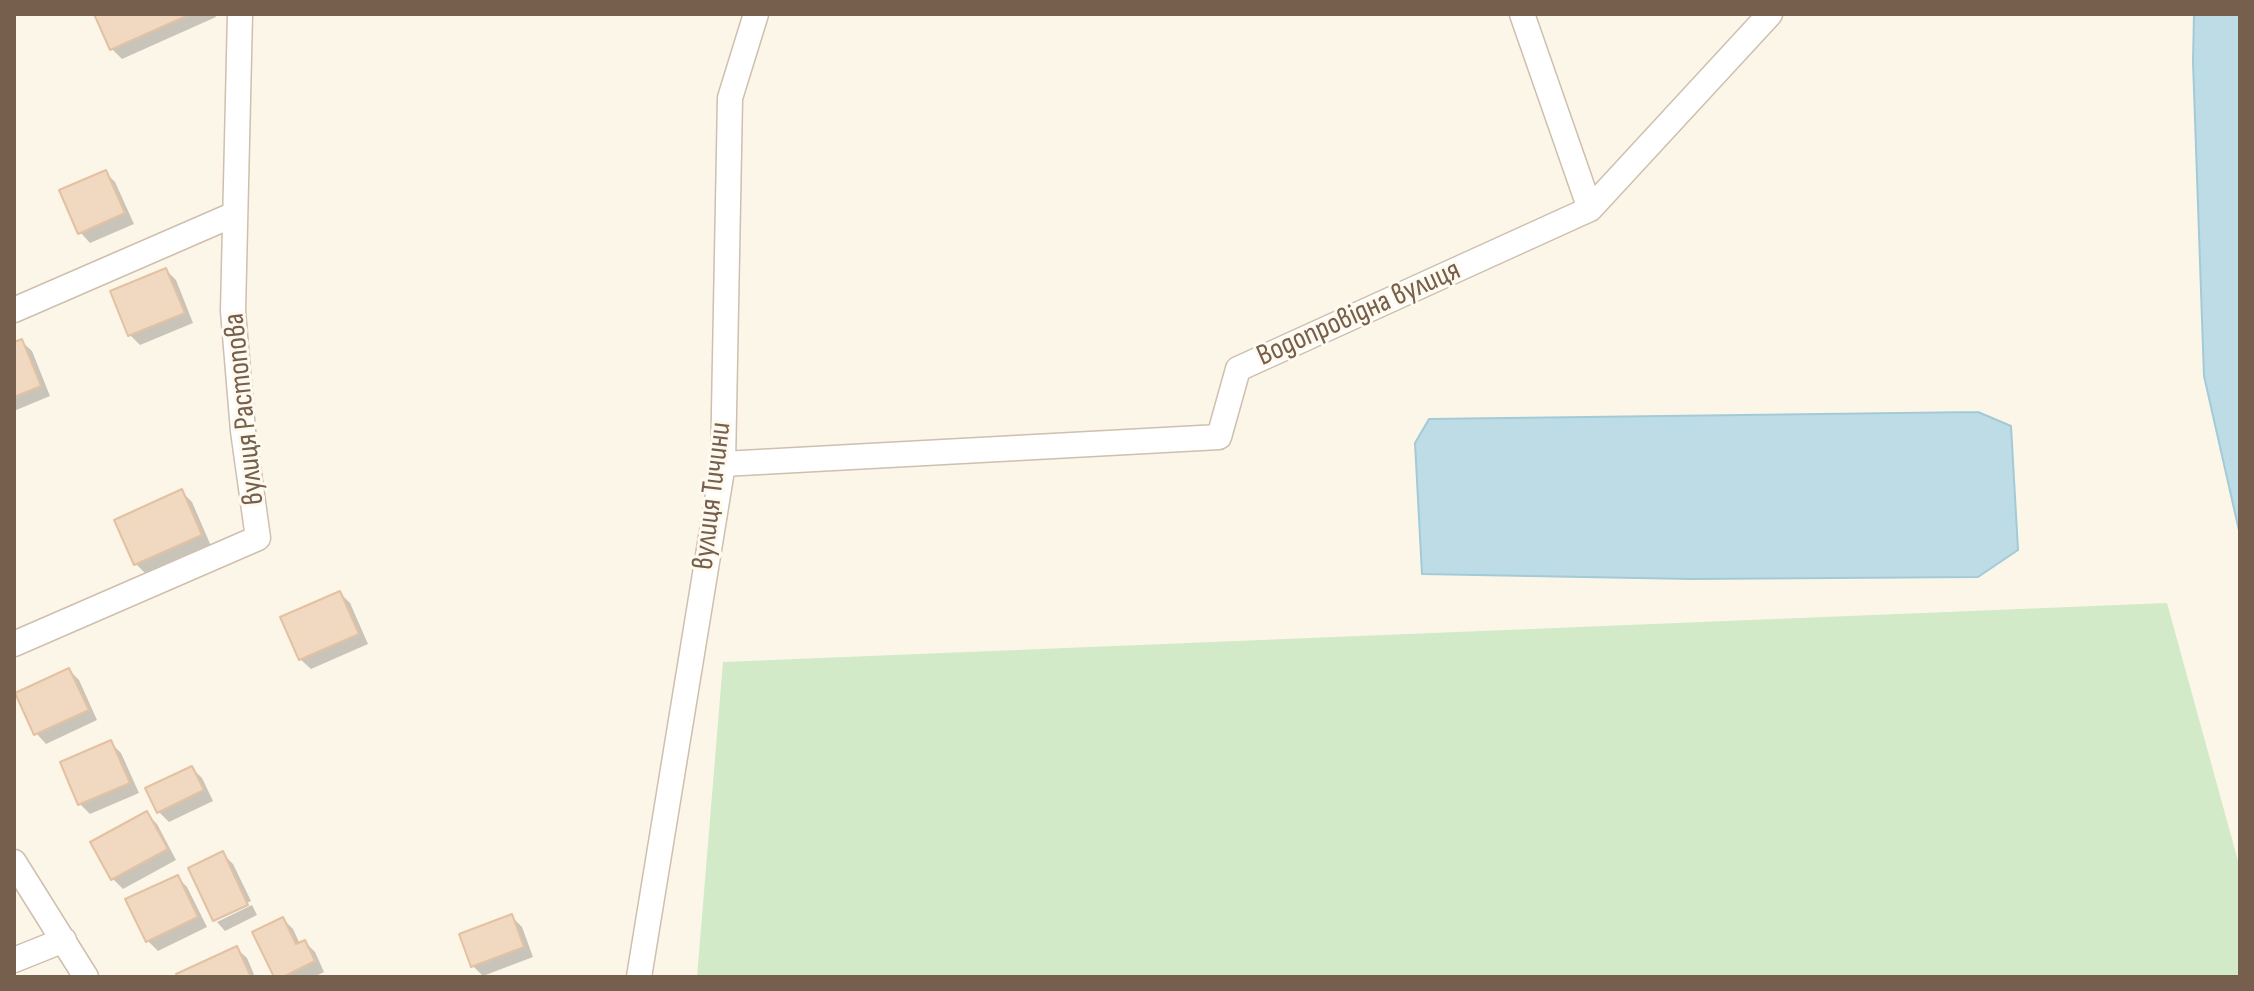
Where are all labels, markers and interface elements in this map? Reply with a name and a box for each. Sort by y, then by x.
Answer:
street label: Водопровідна вулиця [1252,253,1466,375]
street label: вулиця Растопова [217,311,273,507]
street label: вулиця Тичини [686,420,740,572]

